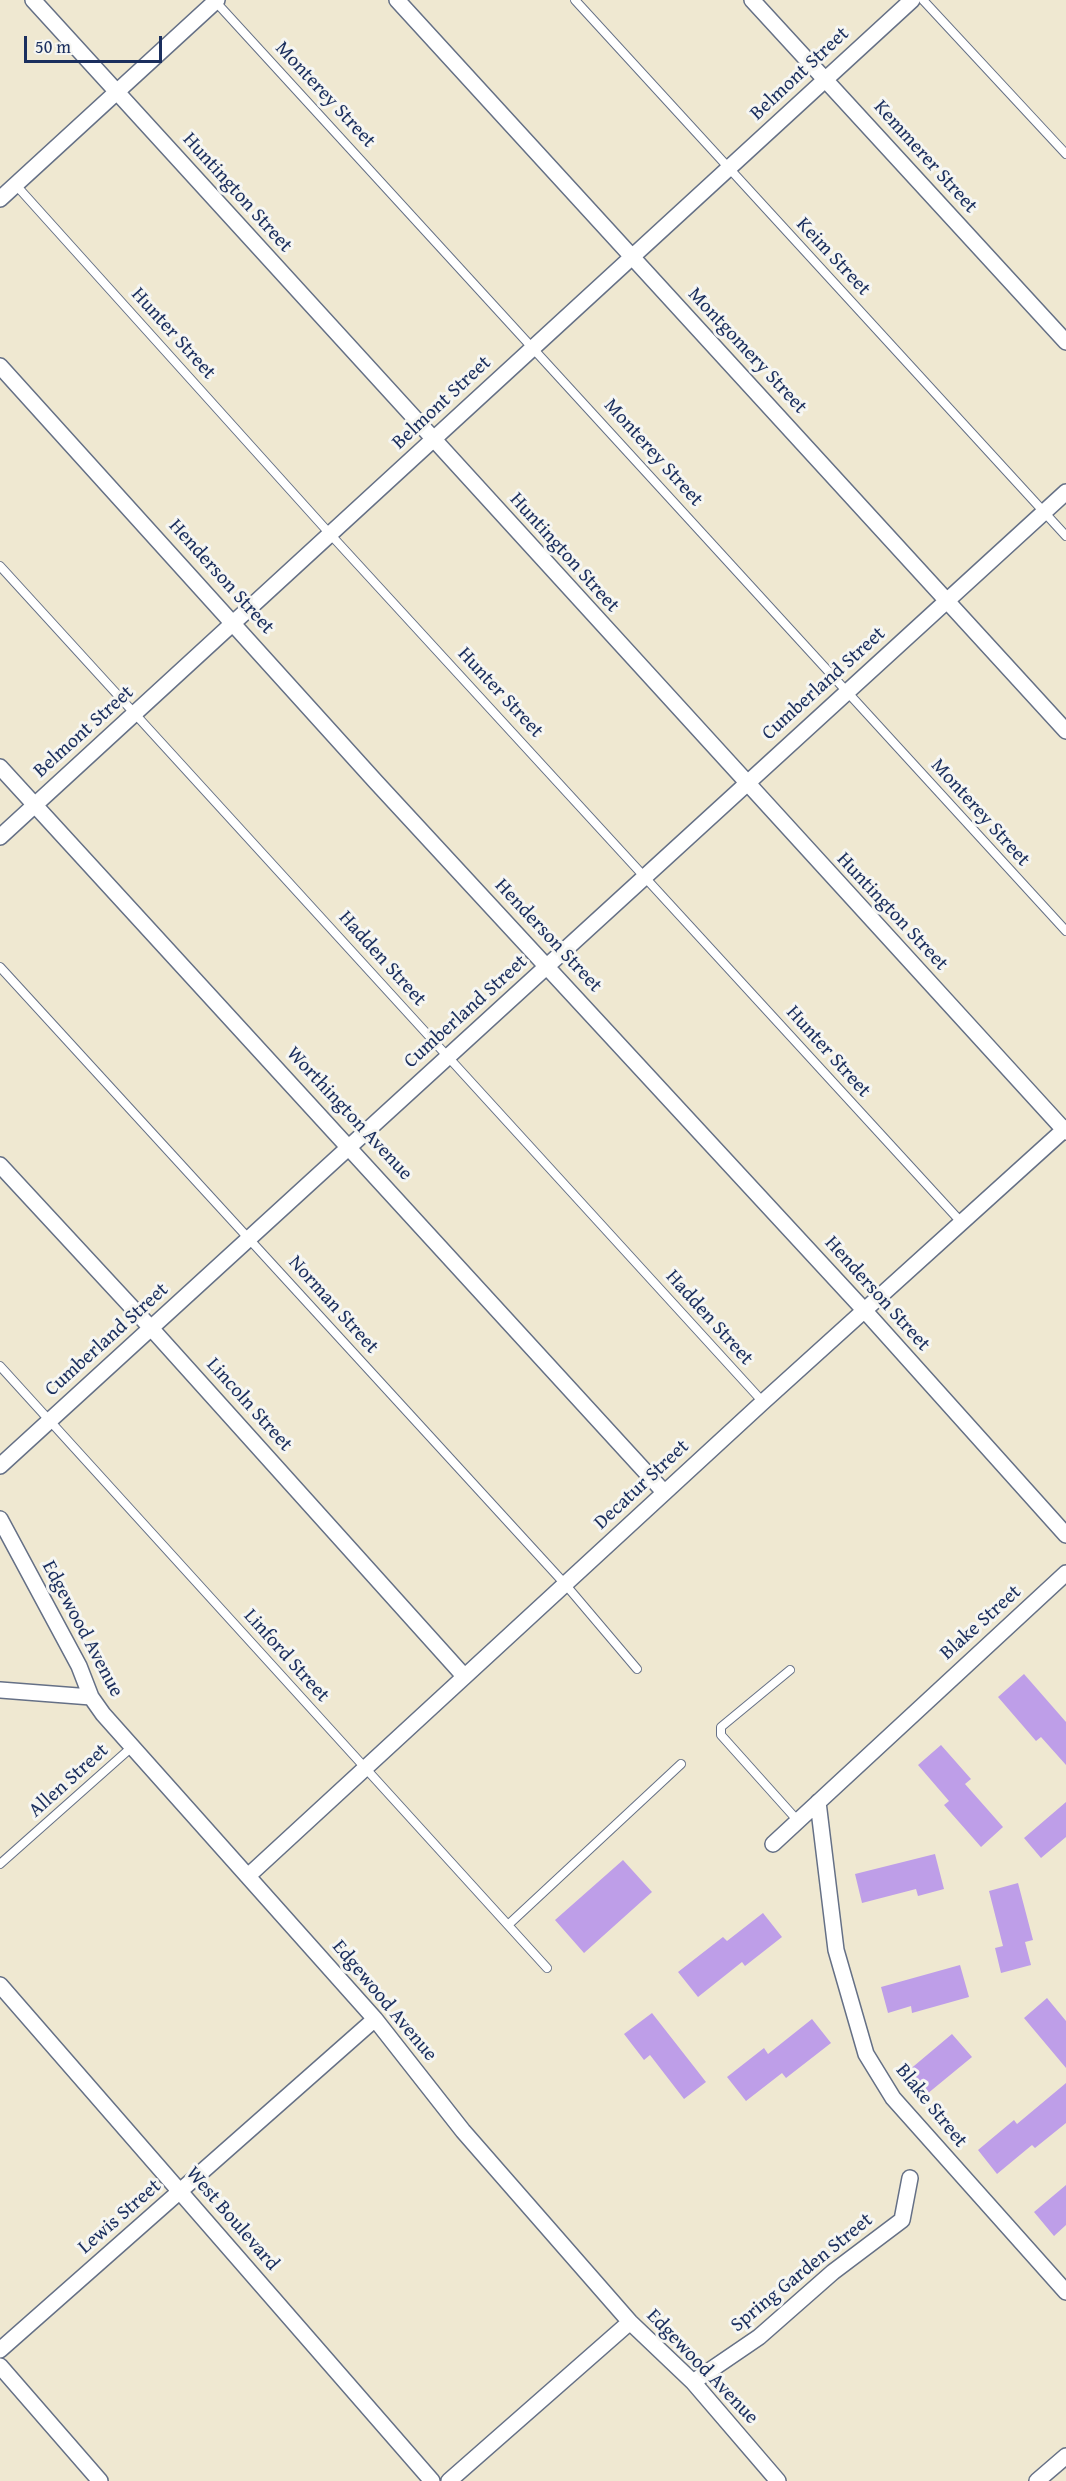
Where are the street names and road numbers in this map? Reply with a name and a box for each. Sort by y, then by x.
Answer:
street label: Belmont Street [746,22,854,126]
street label: Monterey Street [270,37,380,153]
street label: Kemmerer Street [868,96,982,218]
street label: Huntington Street [177,128,297,258]
street label: Keim Street [791,213,875,301]
street label: Hunter Street [126,283,220,385]
street label: Montgomery Street [682,283,812,419]
street label: Belmont Street [388,351,496,455]
street label: Monterey Street [598,394,708,512]
street label: Huntington Street [504,488,624,618]
street label: Henderson Street [163,515,279,639]
street label: Cumberland Street [757,622,891,746]
street label: Hunter Street [452,643,548,743]
street label: Belmont Street [29,681,139,783]
street label: Monterey Street [925,754,1035,872]
street label: Huntington Street [831,848,953,976]
street label: Henderson Street [489,874,607,998]
street label: Hadden Street [333,906,431,1012]
street label: Cumberland Street [399,950,533,1074]
street label: Hunter Street [781,1001,875,1103]
street label: Worthington Avenue [281,1042,417,1186]
street label: Henderson Street [819,1232,935,1356]
street label: Norman Street [283,1251,383,1359]
street label: Hadden Street [660,1265,758,1371]
street label: Cumberland Street [40,1278,174,1402]
street label: Lincoln Street [201,1353,297,1457]
street label: Decatur Street [590,1435,694,1535]
street label: Edgewood Avenue [36,1557,128,1701]
street label: Blake Street [936,1580,1026,1666]
street label: Linford Street [238,1605,334,1707]
street label: Allen Street [24,1739,114,1823]
street label: Edgewood Avenue [326,1935,442,2067]
street label: Blake Street [890,2059,972,2153]
street label: West Boulevard [180,2162,284,2276]
street label: Lewis Street [74,2175,166,2259]
street label: Spring Garden Street [726,2208,878,2338]
street label: Edgewood Avenue [641,2304,763,2430]

